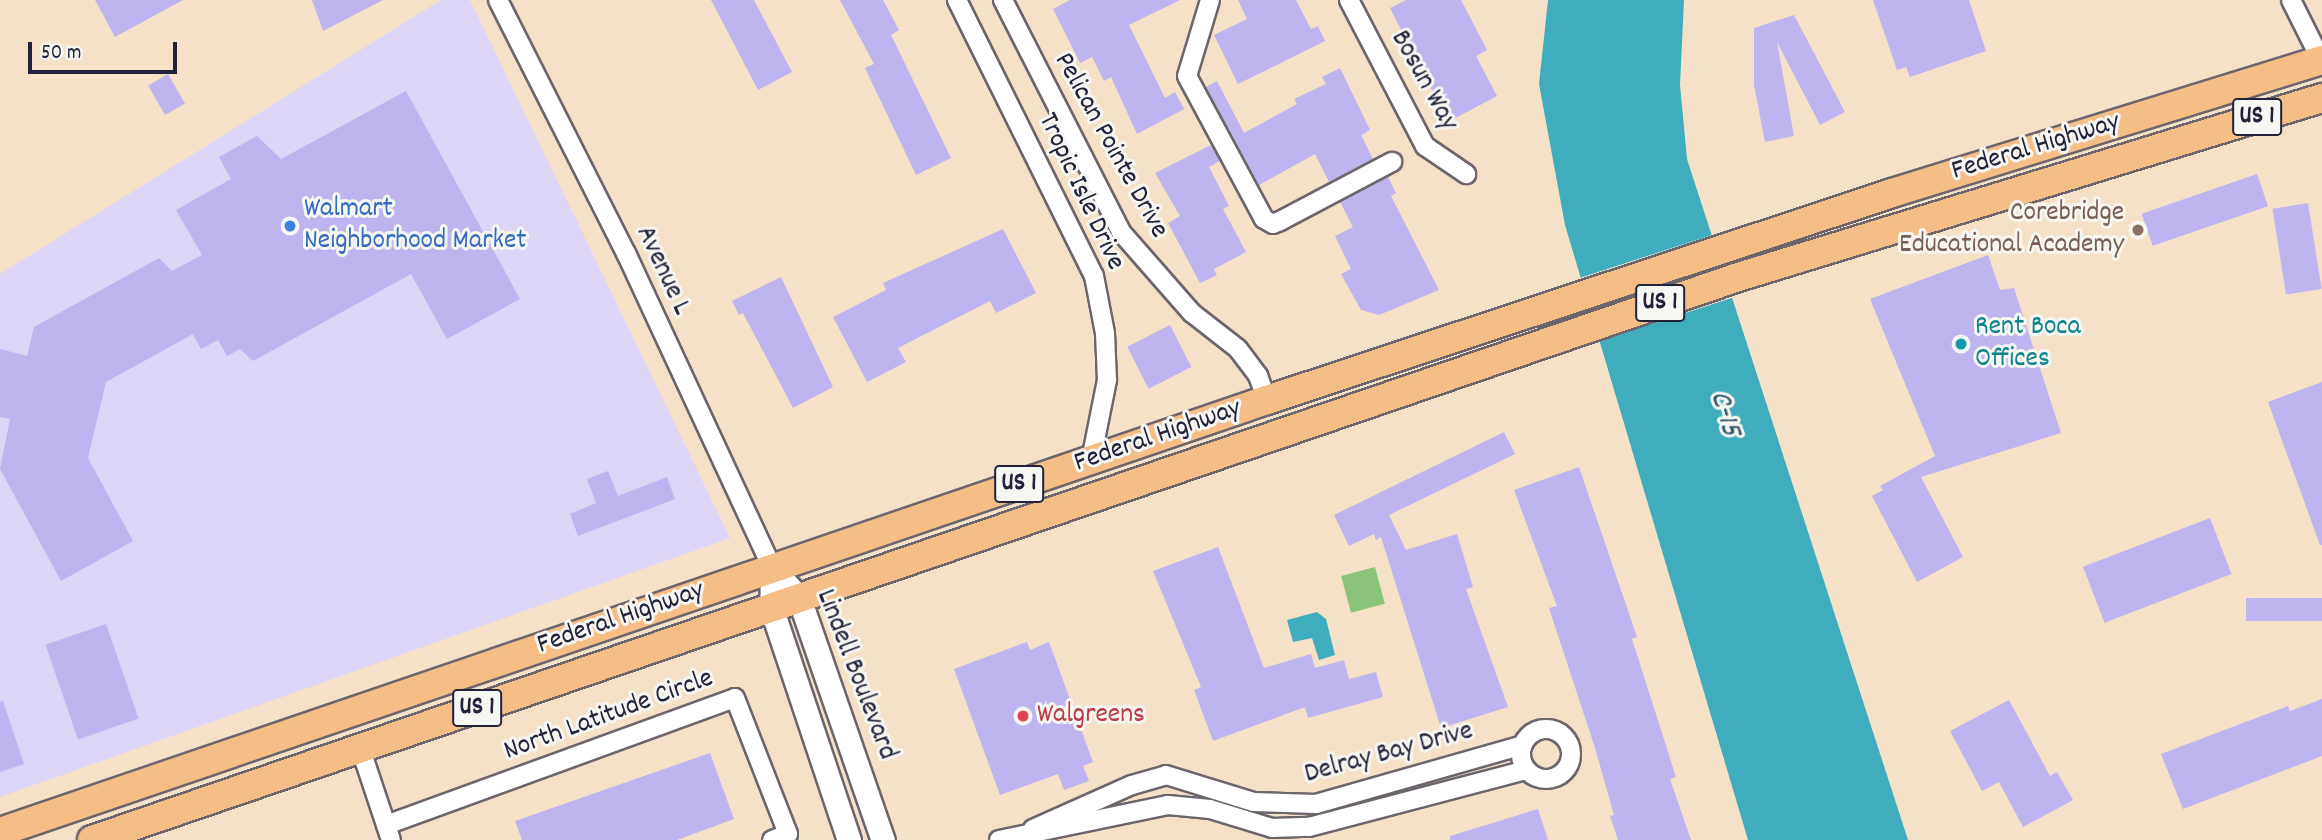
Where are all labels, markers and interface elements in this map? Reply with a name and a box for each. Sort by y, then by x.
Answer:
street label: Bosun Way [1382,25,1464,137]
scale bar [32,28,180,72]
text: 50 m [41,39,81,69]
street label: Pelican Pointe Drive [1045,47,1175,245]
road number: US 1 [2231,94,2283,140]
street label: Federal Highway [1948,107,2124,189]
street label: Tropic Isle Drive [1029,108,1131,276]
place label: Walmart Neighborhood Market [304,193,527,259]
place label: Corebridge Educational Academy [1899,197,2124,263]
marker: Walmart Neighborhood Market [282,218,298,234]
street label: Avenue L [627,221,697,321]
marker: Corebridge Educational Academy [2130,222,2146,238]
road number: US 1 [1634,280,1686,326]
place label: Rent Boca Offices [1975,311,2081,377]
marker: Rent Boca Offices [1953,336,1969,352]
water label: C-15 [1699,387,1747,441]
street label: Federal Highway [1070,393,1246,481]
road number: US 1 [993,462,1045,506]
street label: Federal Highway [533,575,709,663]
street label: Lindell Boulevard [807,585,903,765]
street label: North Latitude Circle [500,663,718,769]
road number: US 1 [451,686,503,730]
place label: Walgreens [1037,699,1145,733]
marker: Walgreens [1015,708,1031,724]
street label: Delray Bay Drive [1301,715,1477,793]

